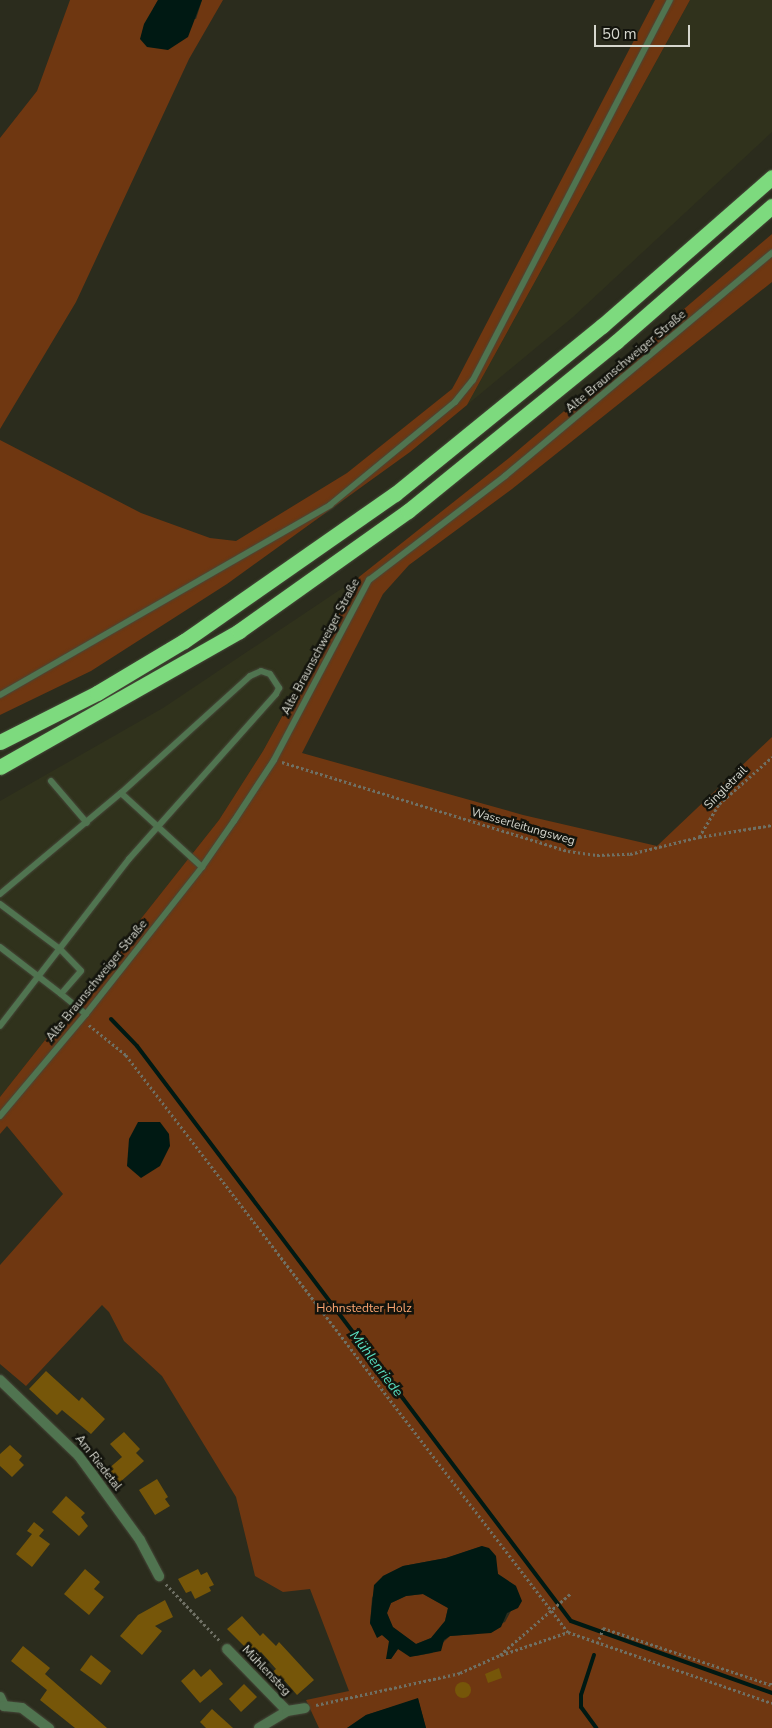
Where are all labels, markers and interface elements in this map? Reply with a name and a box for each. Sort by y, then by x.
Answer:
scale bar [597,15,693,47]
text: 50 m [602,24,637,44]
street label: Alte Braunschweiger Straße [563,308,689,416]
street label: Alte Braunschweiger Straße [279,577,363,717]
street label: Singletrail [701,763,751,813]
street label: Wasserleitungsweg [469,805,577,849]
street label: Alte Braunschweiger Straße [44,917,150,1045]
park label: Hohnstedter Holz [316,1302,412,1316]
water label: Mühlenriede [346,1328,406,1400]
street label: Am Riedetal [72,1432,124,1494]
street label: Mühlensteg [239,1643,293,1699]

